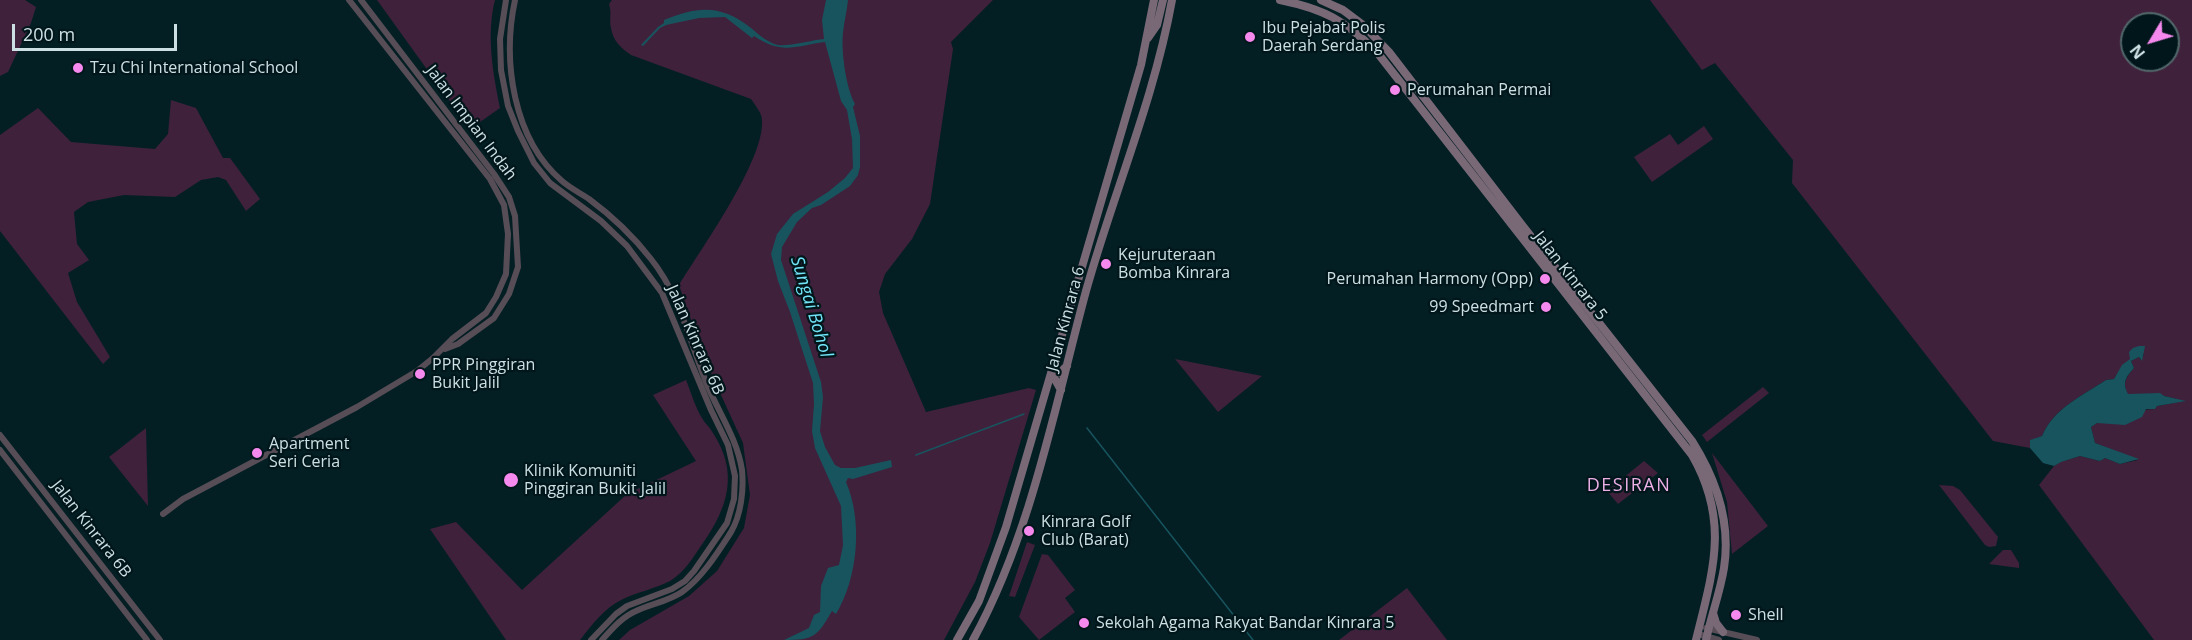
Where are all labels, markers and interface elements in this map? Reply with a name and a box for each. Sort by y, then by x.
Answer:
scale bar [15,12,180,50]
north arrow [2120,12,2180,72]
place label: Ibu Pejabat Polis Daerah Serdang [1262,18,1385,56]
text: 200 m [23,22,75,46]
marker: Ibu Pejabat Polis Daerah Serdang [1243,30,1257,44]
text: N [2125,40,2150,64]
place label: Tzu Chi International School [90,58,298,78]
marker: Tzu Chi International School [71,61,85,75]
street label: Jalan Impian Indah [422,62,520,184]
place label: Perumahan Permai [1407,80,1551,100]
marker: Perumahan Permai [1388,83,1402,97]
street label: Jalan Kinrara 5 [1529,228,1611,324]
place label: Kejuruteraan Bomba Kinrara [1118,245,1230,283]
water label: Sungai Bohol [785,254,837,360]
marker: Kejuruteraan Bomba Kinrara [1099,257,1113,271]
street label: Jalan Kinrara 6 [1043,264,1089,374]
place label: Perumahan Harmony (Opp) [1327,269,1533,289]
marker: Perumahan Harmony (Opp) [1538,272,1552,286]
street label: Jalan Kinrara 6B [662,282,728,398]
place label: 99 Speedmart [1429,297,1534,317]
marker: 99 Speedmart [1539,300,1553,314]
place label: PPR Pinggiran Bukit Jalil [432,355,535,393]
marker: PPR Pinggiran Bukit Jalil [413,367,427,381]
place label: Apartment Seri Ceria [269,434,349,472]
marker: Apartment Seri Ceria [250,446,264,460]
place label: Klinik Komuniti Pinggiran Bukit Jalil [524,461,666,499]
marker: Klinik Komuniti Pinggiran Bukit Jalil [502,471,520,489]
district label: DESIRAN [1587,475,1671,497]
street label: Jalan Kinrara 6B [47,477,135,581]
place label: Kinrara Golf Club (Barat) [1041,512,1130,550]
marker: Kinrara Golf Club (Barat) [1022,524,1036,538]
place label: Shell [1748,605,1784,625]
marker: Shell [1729,608,1743,622]
place label: Sekolah Agama Rakyat Bandar Kinrara 5 [1096,613,1394,633]
marker: Sekolah Agama Rakyat Bandar Kinrara 5 [1077,616,1091,630]

